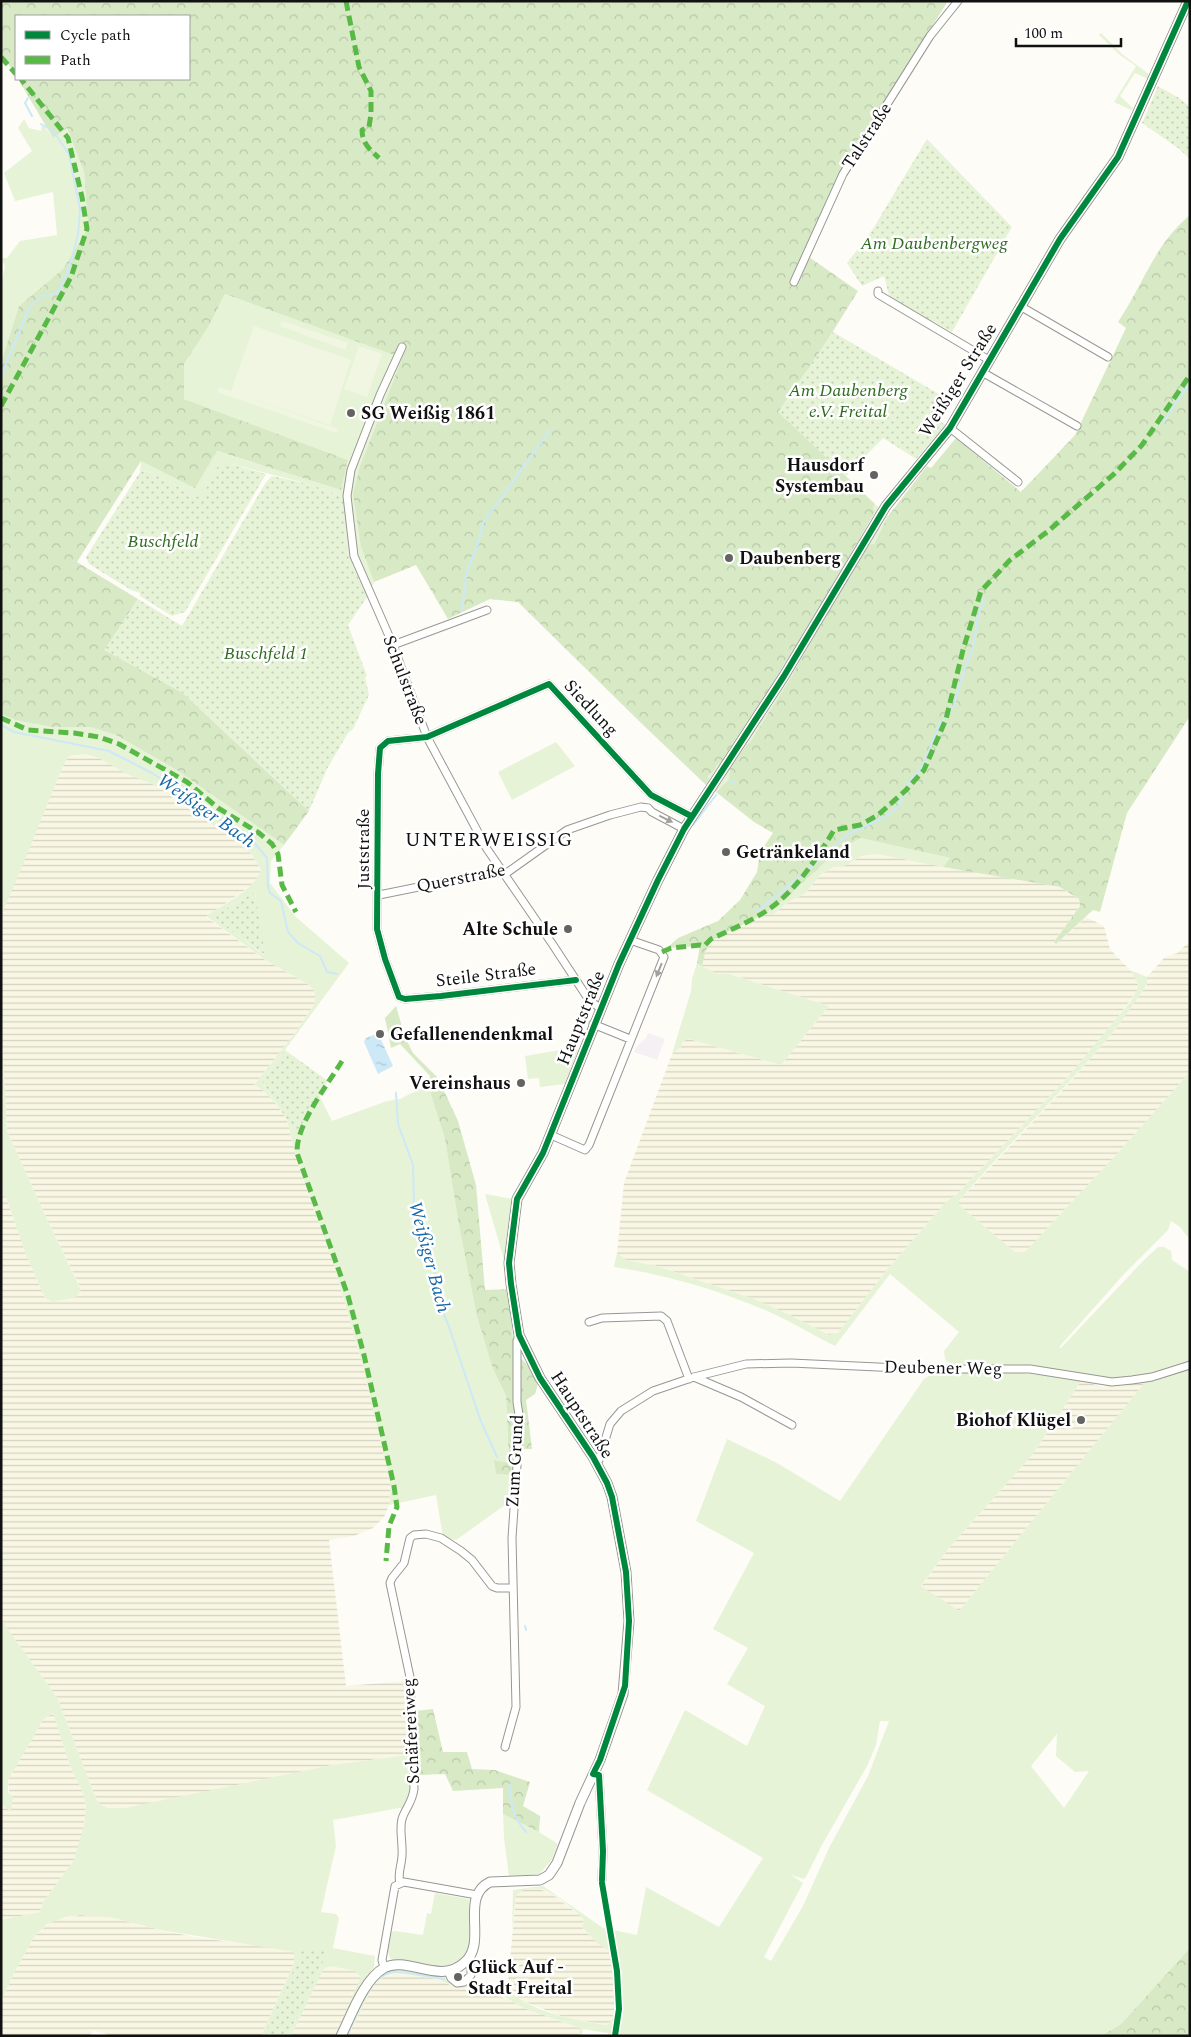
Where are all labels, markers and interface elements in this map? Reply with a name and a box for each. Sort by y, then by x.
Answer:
legend [15,15,190,80]
scale bar [1016,15,1121,47]
text: 100 m [1024,22,1063,45]
text: Cycle path [60,24,131,47]
text: Path [60,49,91,72]
street label: Talstraße [835,97,899,175]
park label: Am Daubenbergweg [860,230,1009,257]
street label: Weißiger Straße [912,318,1004,442]
park label: Am Daubenberg e.V. Freital [787,377,909,425]
place label: SG Weißig 1861 [361,400,495,427]
marker: SG Weißig 1861 [345,407,357,419]
place label: Hausdorf Systembau [775,452,865,500]
marker: Hausdorf Systembau [868,469,880,481]
park label: Buschfeld [127,528,199,555]
place label: Daubenberg [739,545,841,572]
marker: Daubenberg [723,552,735,564]
street label: Schulstraße [376,631,434,729]
park label: Buschfeld 1 [224,640,308,667]
street label: Siedlung [557,673,625,743]
water label: Weißiger Bach [151,766,261,856]
street label: Juststraße [350,809,377,889]
one-way arrow [658,815,673,823]
district label: UNTERWEISSIG [405,825,573,855]
place label: Getränkeland [736,839,851,866]
marker: Getränkeland [720,846,732,858]
street label: Querstraße [414,856,508,900]
place label: Alte Schule [462,916,558,943]
marker: Alte Schule [562,923,574,935]
street label: Steile Straße [434,955,538,995]
one-way arrow [654,962,662,977]
street label: Hauptstraße [550,967,612,1069]
place label: Gefallenendenkmal [390,1021,553,1048]
marker: Gefallenendenkmal [374,1028,386,1040]
place label: Vereinshaus [409,1070,511,1097]
marker: Vereinshaus [515,1077,527,1089]
water label: Weißiger Bach [400,1198,458,1316]
street label: Deubener Weg [884,1353,1002,1383]
street label: Hauptstraße [543,1366,621,1464]
place label: Biohof Klügel [956,1407,1071,1434]
street label: Zum Grund [499,1414,531,1508]
marker: Biohof Klügel [1075,1414,1087,1426]
street label: Schäfereiweg [395,1677,427,1785]
place label: Glück Auf - Stadt Freital [468,1954,572,2002]
marker: Glück Auf - Stadt Freital [452,1971,464,1983]

